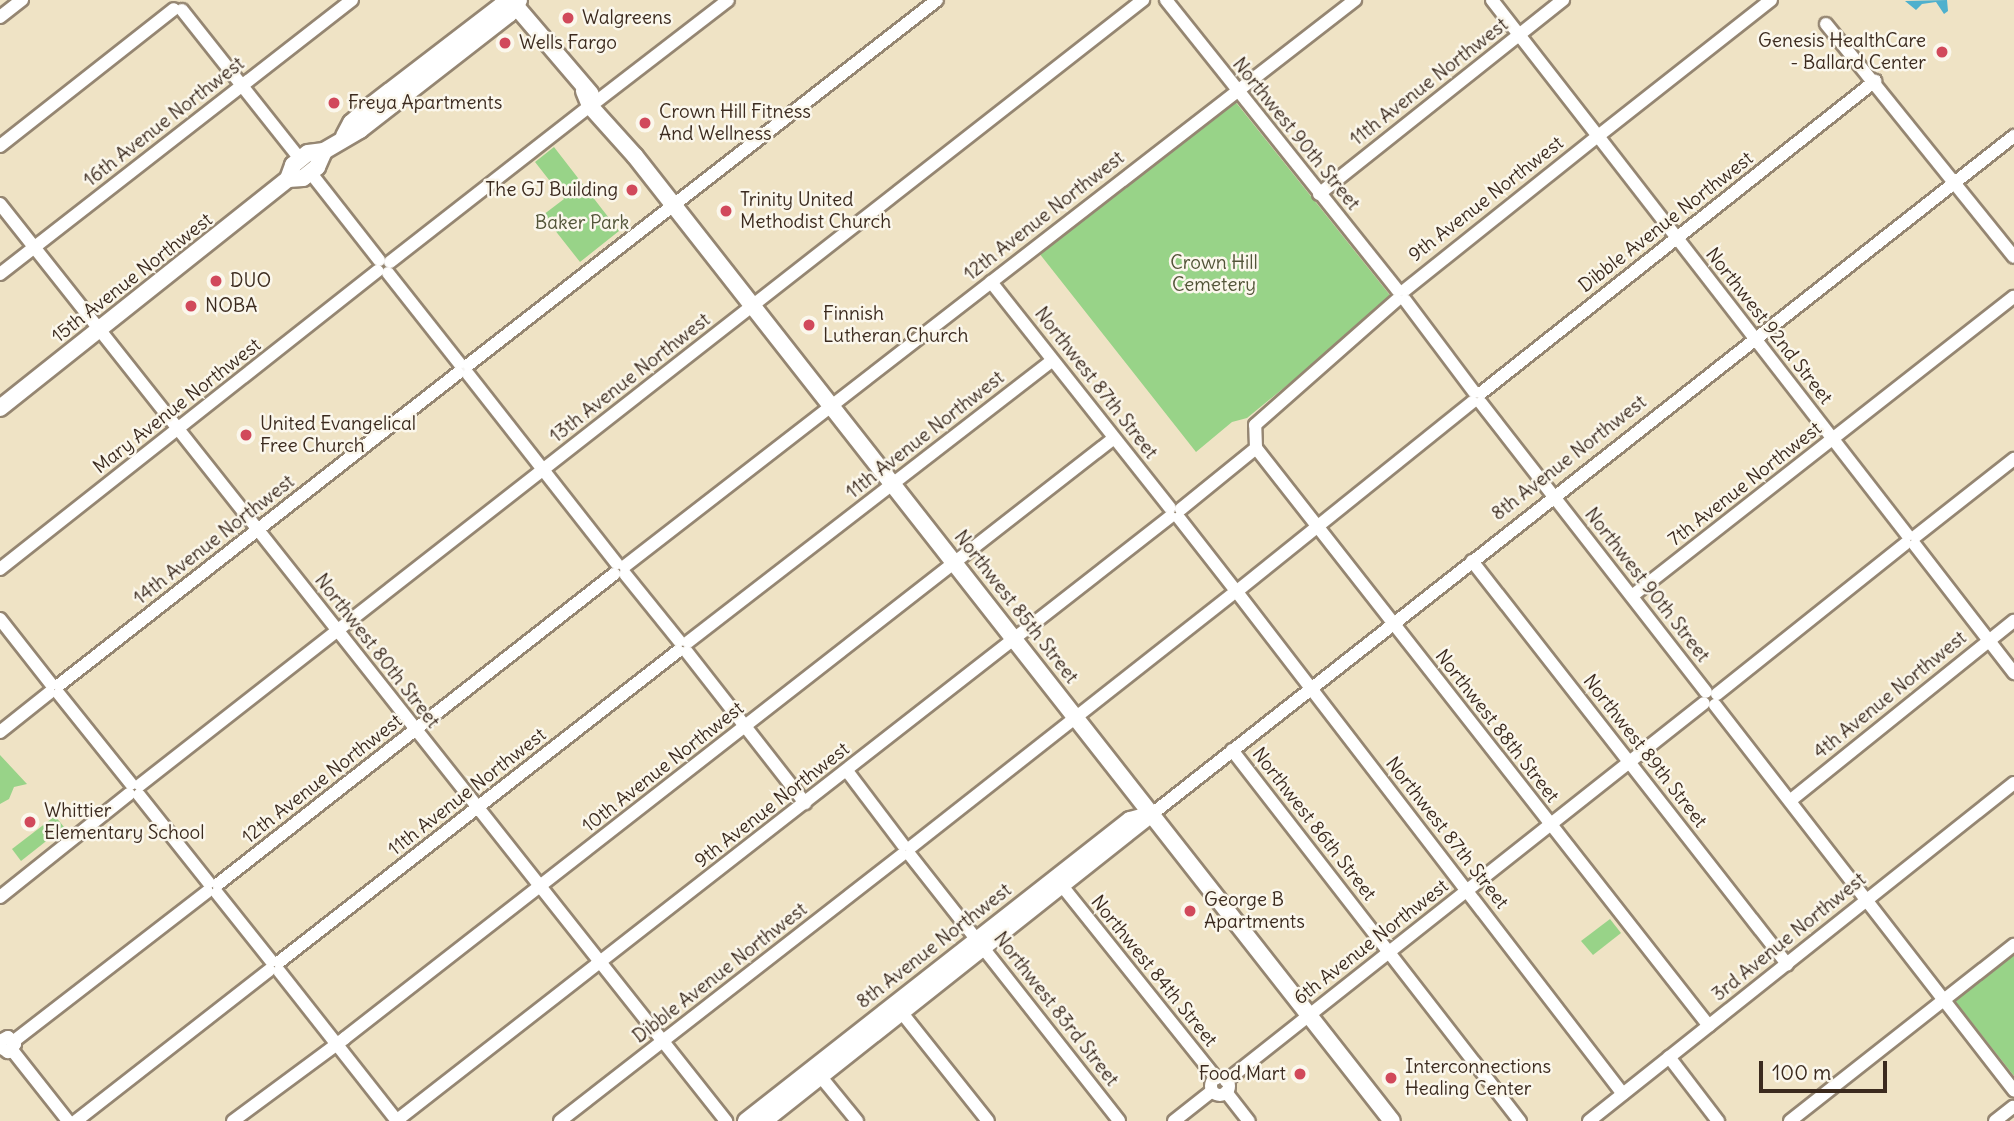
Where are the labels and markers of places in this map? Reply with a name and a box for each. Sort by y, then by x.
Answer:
place label: Walgreens [582,7,672,29]
marker: Walgreens [560,10,576,26]
place label: Genesis HealthCare - Ballard Center [1758,30,1926,74]
place label: Wells Fargo [519,32,617,54]
marker: Wells Fargo [497,35,513,51]
marker: Genesis HealthCare - Ballard Center [1932,42,1952,62]
place label: Freya Apartments [348,92,502,114]
marker: Freya Apartments [326,95,342,111]
place label: Crown Hill Fitness And Wellness [659,101,811,145]
marker: Crown Hill Fitness And Wellness [637,115,653,131]
place label: The GJ Building [485,179,618,201]
marker: The GJ Building [624,182,640,198]
place label: Trinity United Methodist Church [740,189,891,233]
marker: Trinity United Methodist Church [718,203,734,219]
place label: DUO [230,270,271,292]
marker: DUO [208,273,224,289]
place label: NOBA [205,295,257,317]
marker: NOBA [183,298,199,314]
place label: Finnish Lutheran Church [823,303,968,347]
marker: Finnish Lutheran Church [801,317,817,333]
place label: United Evangelical Free Church [260,413,416,457]
marker: United Evangelical Free Church [238,427,254,443]
place label: Whittier Elementary School [44,800,205,844]
marker: Whittier Elementary School [22,814,38,830]
place label: George B Apartments [1204,889,1305,933]
marker: George B Apartments [1182,903,1198,919]
place label: Interconnections Healing Center [1405,1056,1551,1100]
place label: Food Mart [1199,1063,1286,1085]
marker: Food Mart [1292,1066,1308,1082]
marker: Interconnections Healing Center [1383,1070,1399,1086]

